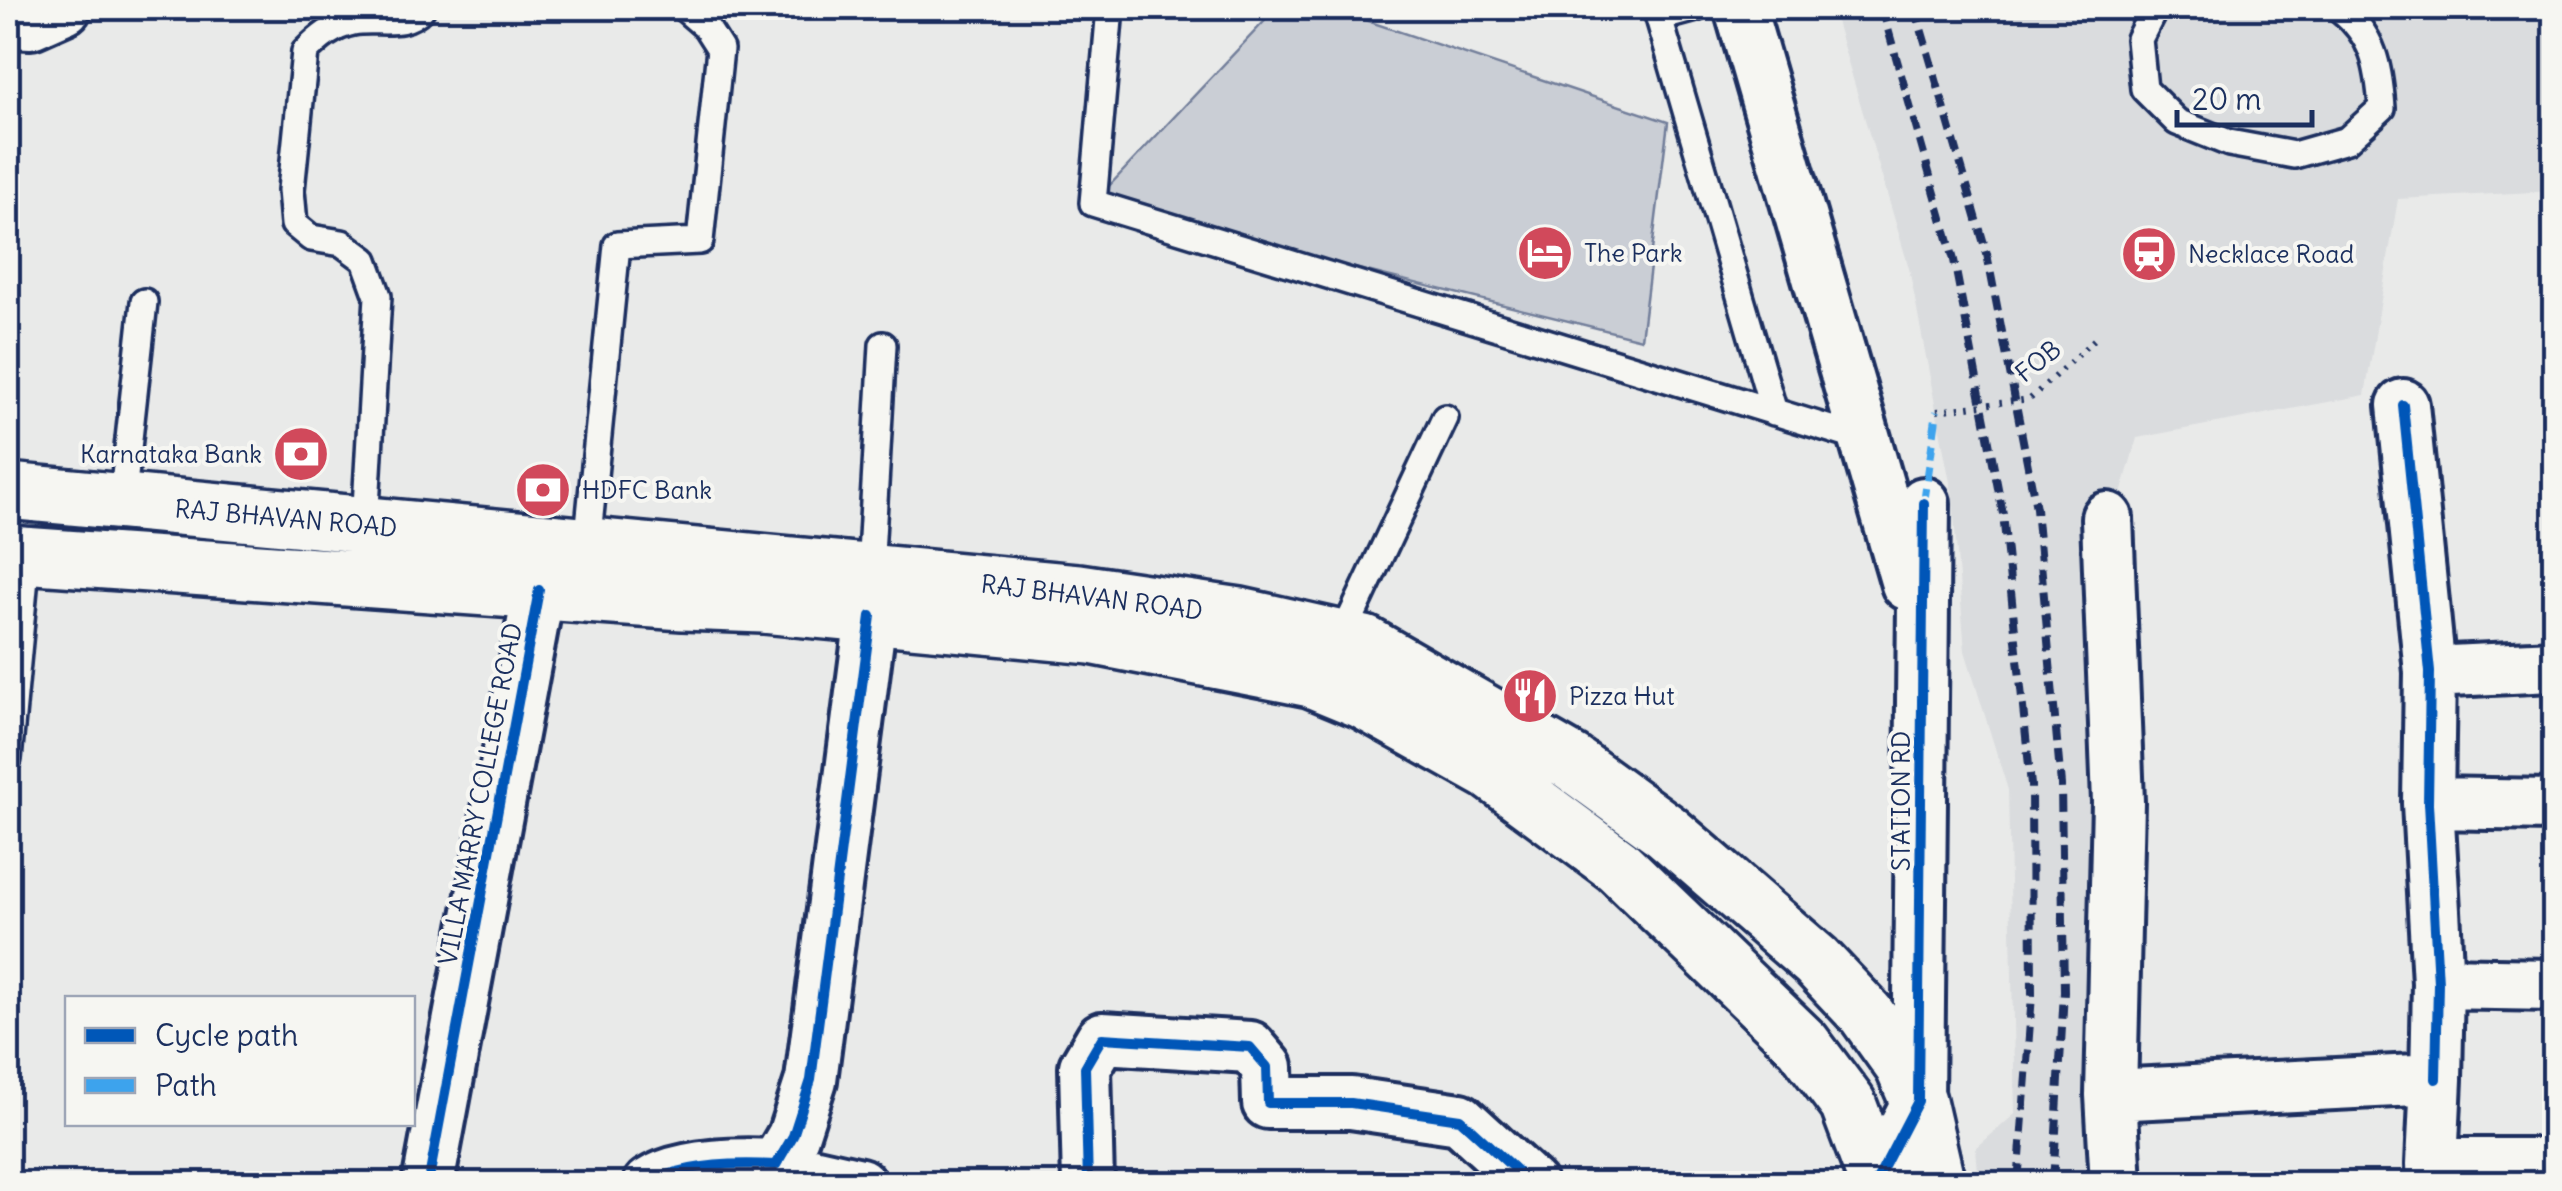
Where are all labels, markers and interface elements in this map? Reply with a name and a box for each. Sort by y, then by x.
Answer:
scale bar [2177,65,2312,127]
text: 20 m [2192,80,2262,118]
hotel icon: The Park [1515,223,1575,283]
station icon: Necklace Road [2119,224,2179,284]
place label: The Park [1584,237,1683,269]
place label: Necklace Road [2188,238,2354,270]
street label: FOB [2009,333,2067,389]
bank icon: Karnataka Bank [271,424,331,484]
place label: Karnataka Bank [80,438,262,470]
bank icon: HDFC Bank [513,460,573,520]
place label: HDFC Bank [582,474,712,506]
street label: RAJ BHAVAN ROAD [173,492,399,544]
street label: RAJ BHAVAN ROAD [979,568,1205,626]
street label: VILLA MARRY COLLEGE ROAD [431,620,529,968]
restaurant icon: Pizza Hut [1500,666,1560,726]
place label: Pizza Hut [1569,680,1675,712]
street label: STATION RD [1885,731,1917,871]
legend [65,996,415,1126]
text: Cycle path [155,1016,298,1054]
text: Path [155,1066,217,1104]

